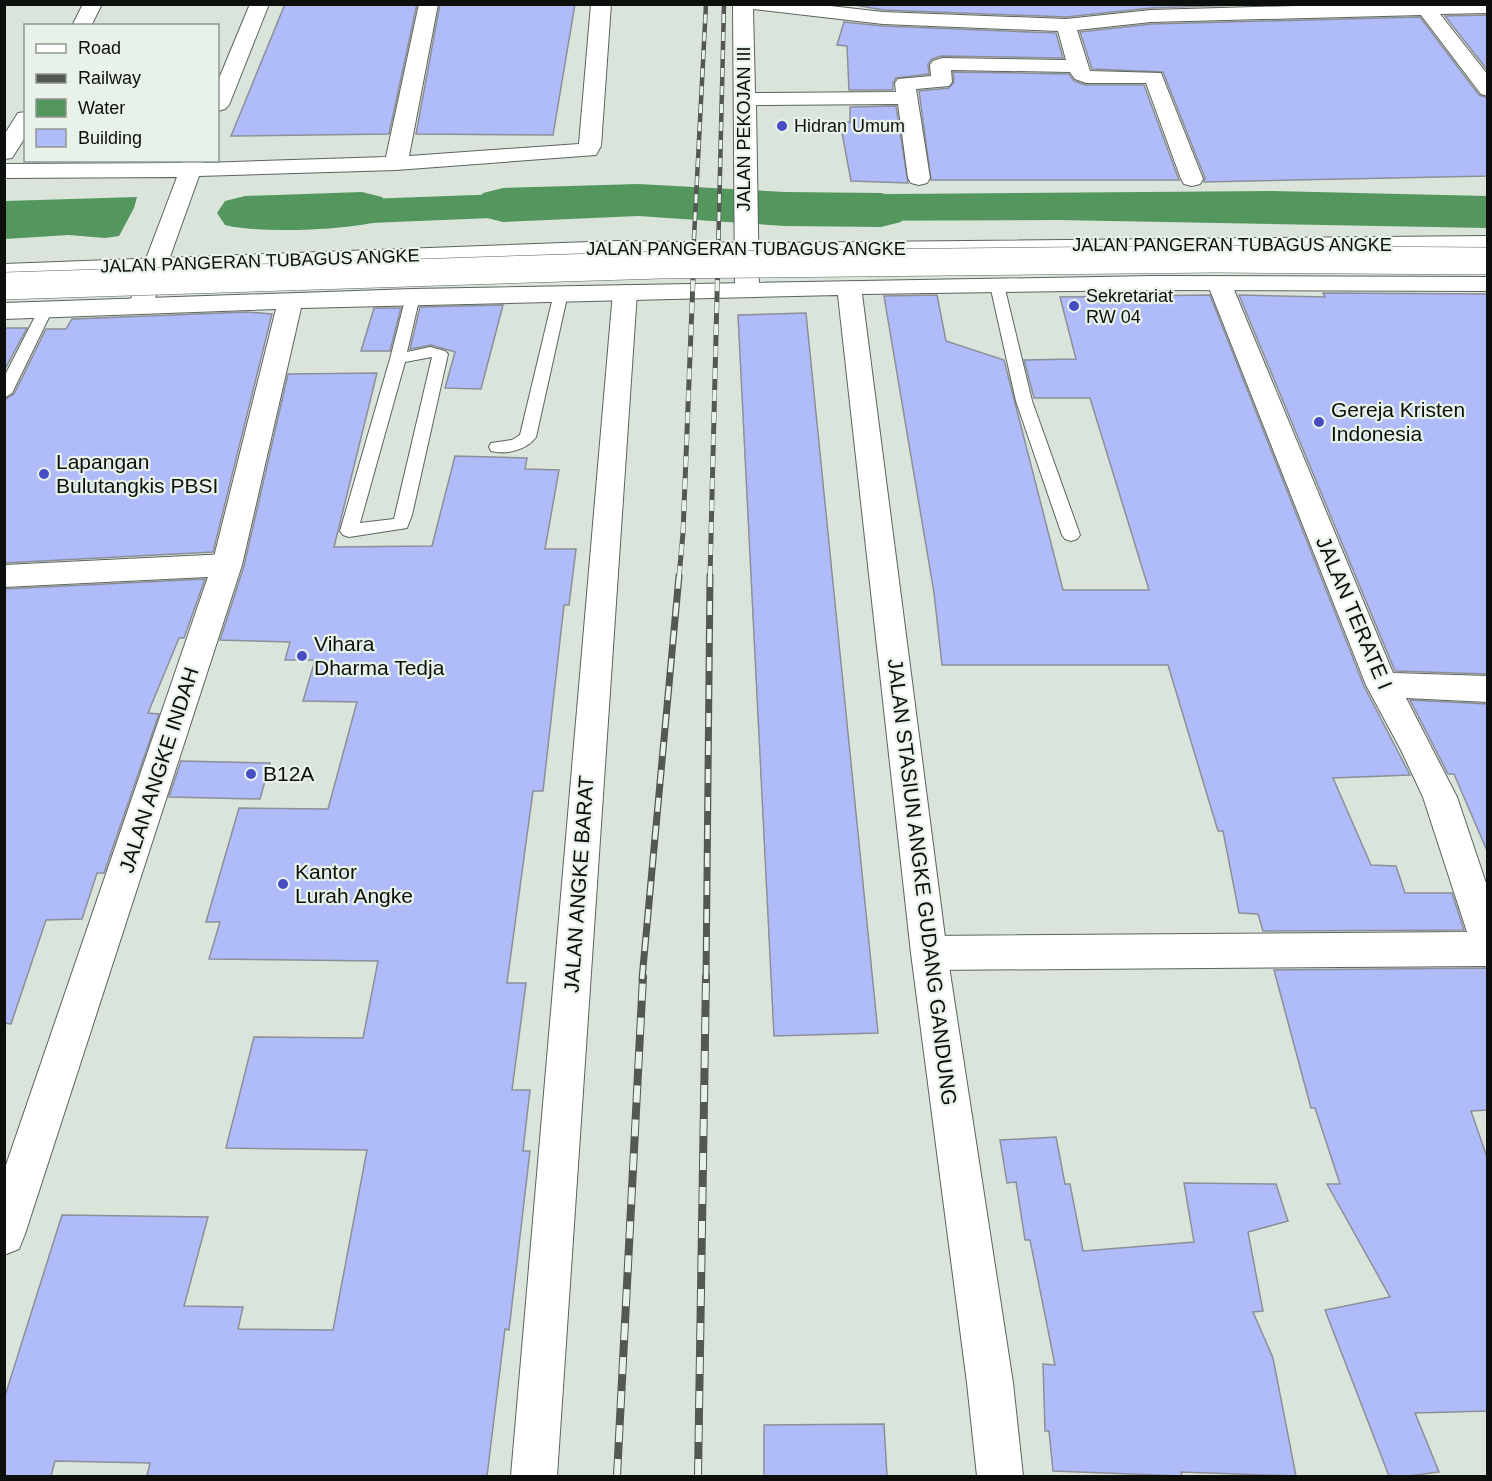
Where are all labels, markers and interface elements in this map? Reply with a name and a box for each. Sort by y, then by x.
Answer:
legend [24,24,219,162]
text: Road [78,38,121,58]
street label: JALAN PEKOJAN III [734,46,754,212]
text: Railway [78,68,141,88]
text: Water [78,98,125,118]
place label: Hidran Umum [794,116,905,136]
marker: Hidran Umum [775,119,789,133]
text: Building [78,128,142,148]
street label: JALAN PANGERAN TUBAGUS ANGKE [1072,235,1392,255]
street label: JALAN PANGERAN TUBAGUS ANGKE [586,239,906,259]
street label: JALAN PANGERAN TUBAGUS ANGKE [100,245,420,277]
place label: Sekretariat RW 04 [1086,286,1173,327]
marker: Sekretariat RW 04 [1067,299,1081,313]
place label: Gereja Kristen Indonesia [1331,398,1465,445]
marker: Gereja Kristen Indonesia [1312,415,1326,429]
place label: Lapangan Bulutangkis PBSI [56,450,218,497]
marker: Lapangan Bulutangkis PBSI [37,467,51,481]
street label: JALAN TERATE I [1312,533,1397,693]
place label: Vihara Dharma Tedja [314,632,445,679]
marker: Vihara Dharma Tedja [295,649,309,663]
street label: JALAN STASIUN ANGKE GUDANG GANDUNG [884,657,961,1107]
street label: JALAN ANGKE INDAH [114,664,203,876]
place label: B12A [263,762,314,785]
marker: B12A [244,767,258,781]
street label: JALAN ANGKE BARAT [559,774,598,993]
place label: Kantor Lurah Angke [295,860,413,907]
marker: Kantor Lurah Angke [276,877,290,891]

